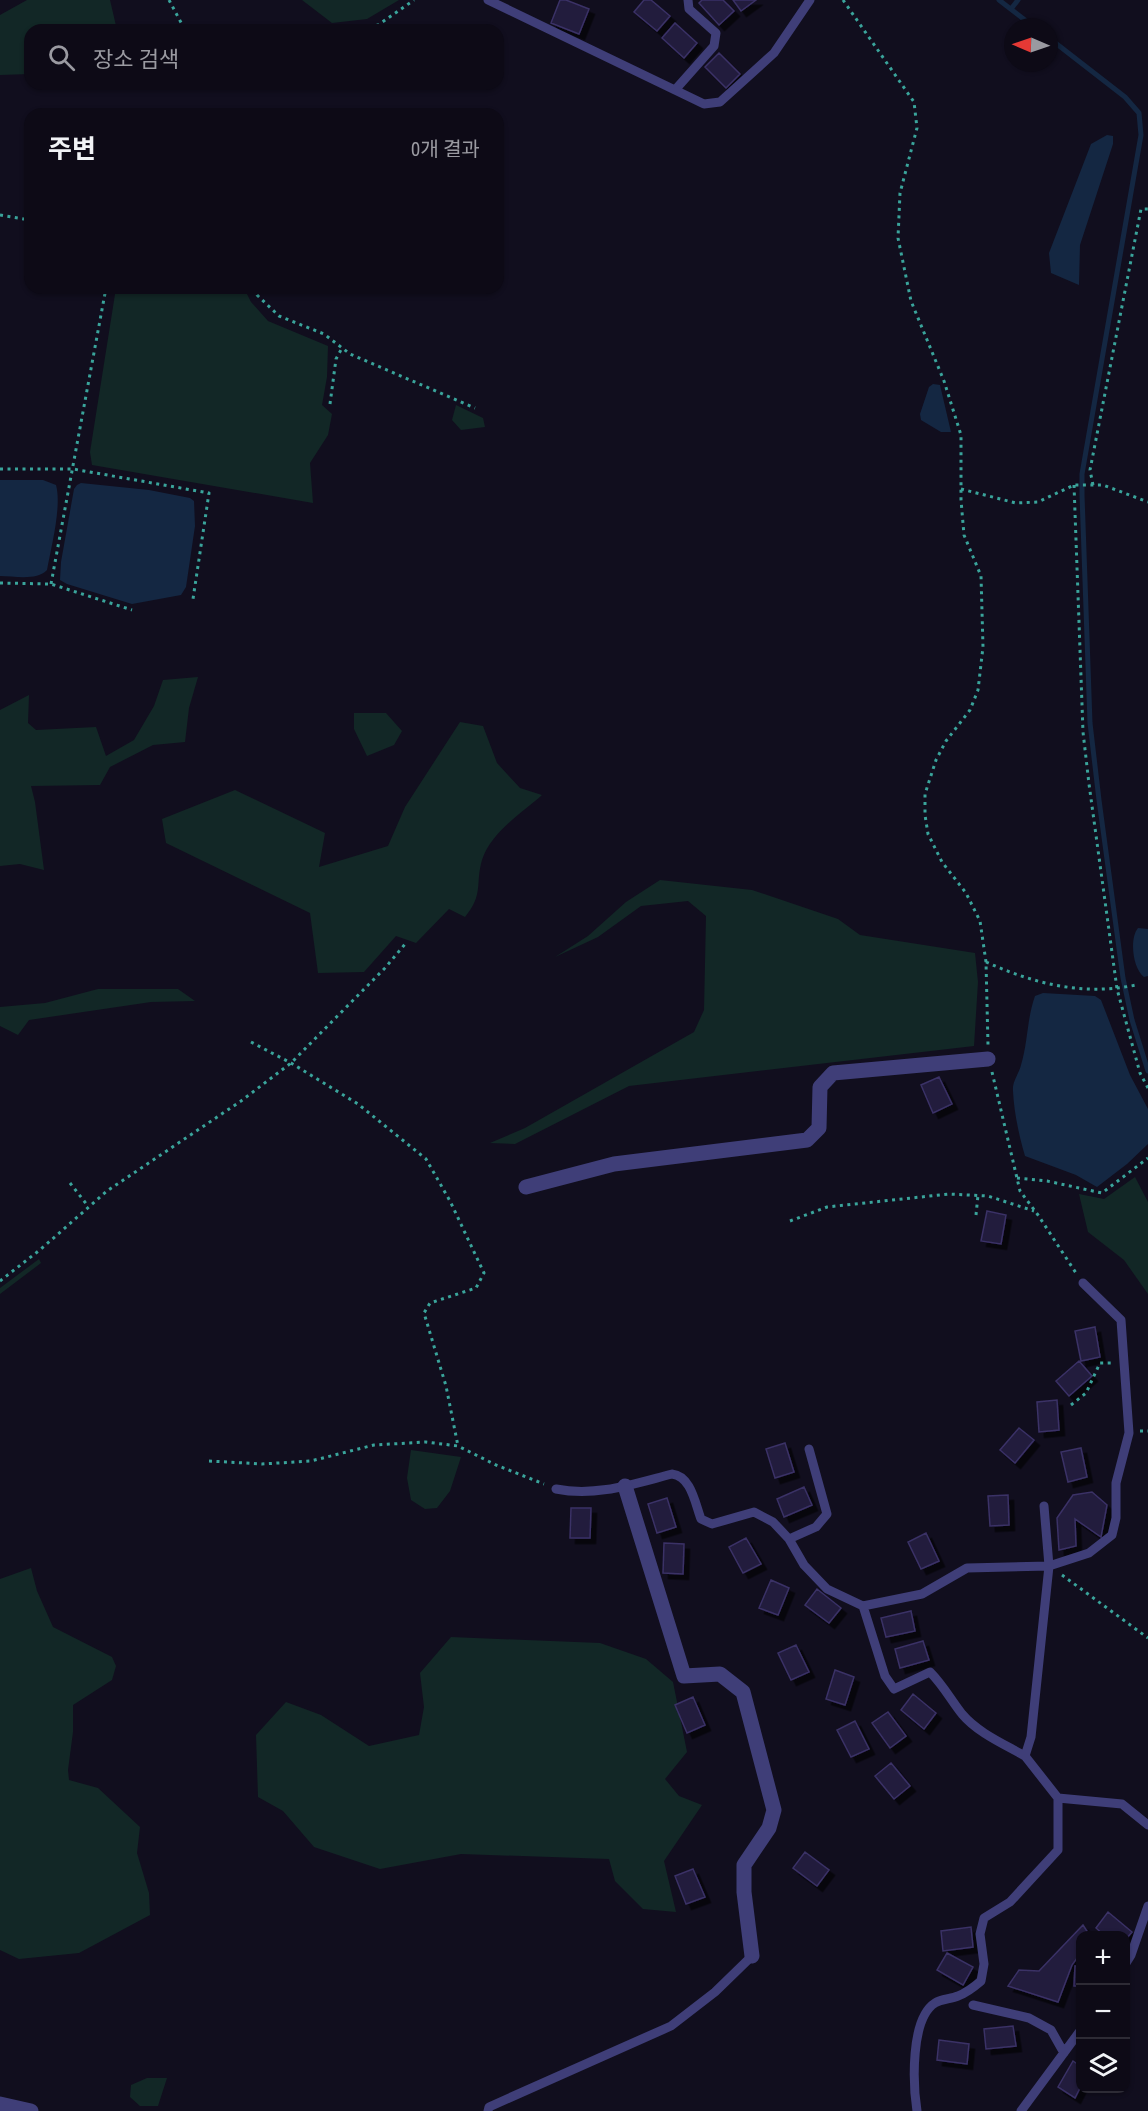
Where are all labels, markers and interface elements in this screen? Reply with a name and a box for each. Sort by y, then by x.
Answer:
north arrow [1004,18,1058,72]
search box [24,24,504,90]
icon: search [45,41,78,74]
text: 장소 검색 [93,44,179,74]
text: 주변 [48,131,96,166]
text: 0개 결과 [411,135,480,162]
map controls [1076,1931,1130,2093]
button: + [1076,1931,1130,1985]
button: − [1076,1985,1130,2039]
button: layers [1076,2039,1130,2093]

